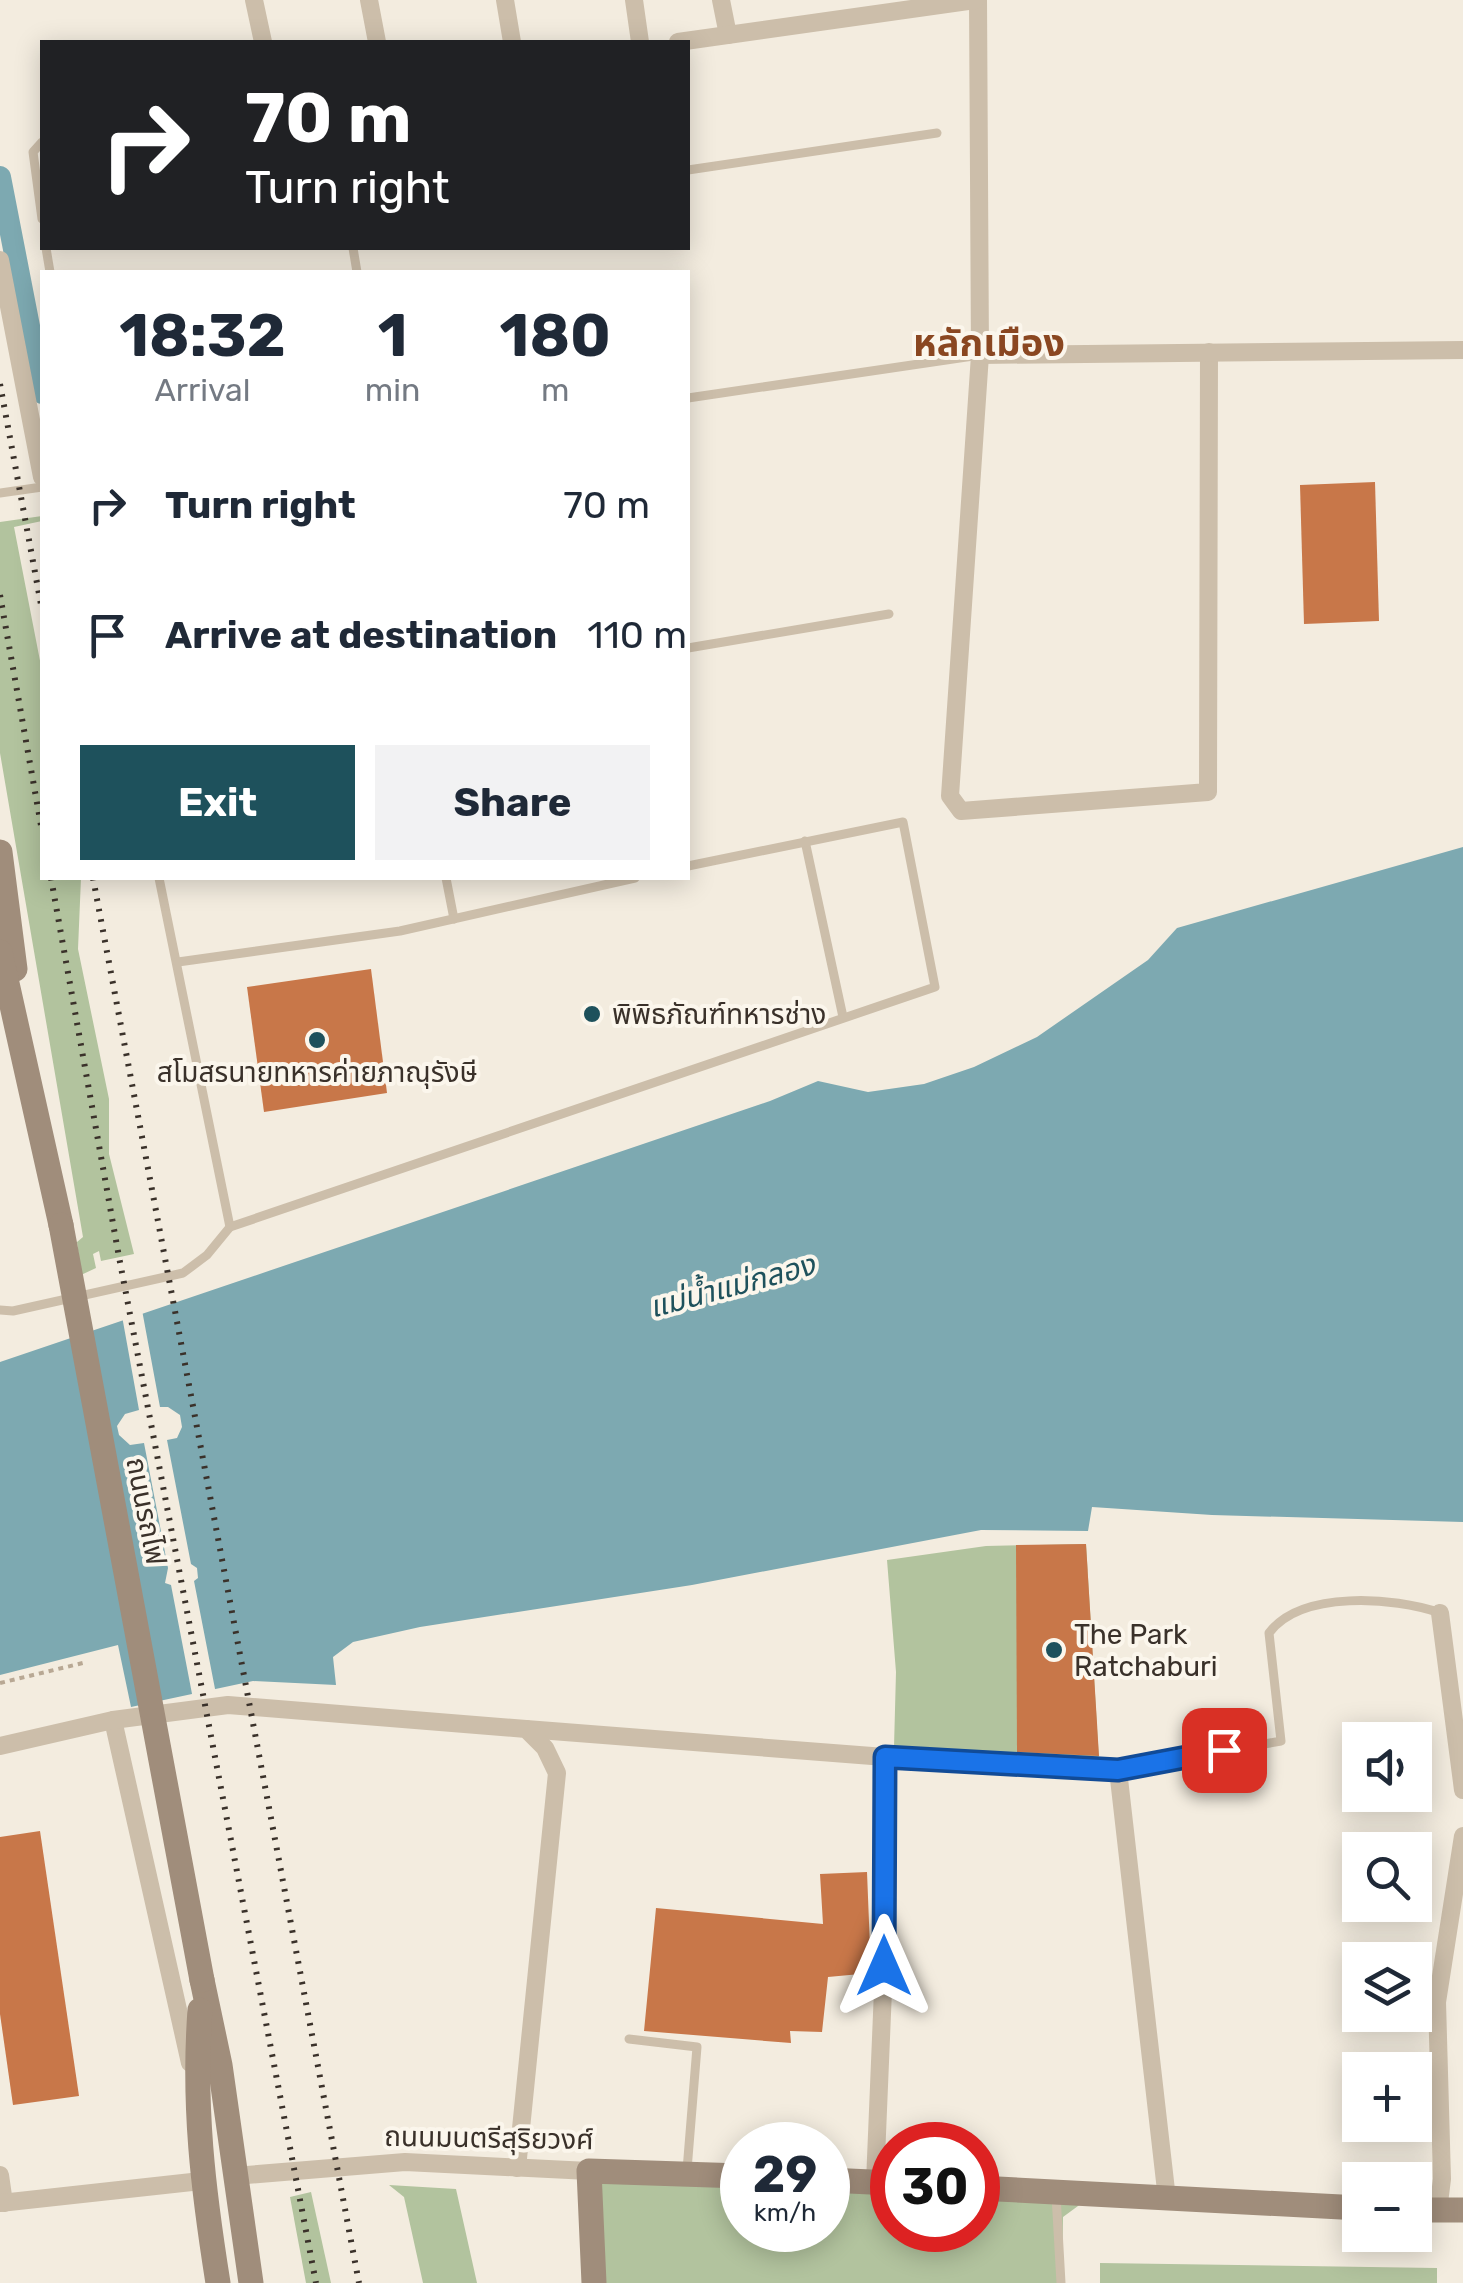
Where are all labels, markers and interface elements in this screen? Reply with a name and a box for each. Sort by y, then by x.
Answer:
text: 70 m [245,77,412,160]
icon: right [80,80,210,210]
text: Turn right [245,161,449,214]
text: 18:32 [119,300,286,371]
text: 1 [378,300,408,371]
text: 180 [500,300,611,371]
district label: หลักเมือง [913,320,1065,366]
text: Arrival [154,371,250,409]
text: min [365,371,420,409]
text: m [541,371,569,409]
icon: right [80,478,135,533]
text: Turn right [165,482,356,528]
text: 70 m [563,482,650,528]
icon: arrive [80,608,135,663]
text: Arrive at destination [165,612,557,658]
text: 110 m [587,612,687,658]
button: Exit [80,745,355,860]
button: Share [375,745,650,860]
place label: พิพิธภัณฑ์ทหารช่าง [612,998,826,1031]
marker: พิพิธภัณฑ์ทหารช่าง [581,1003,603,1025]
marker: สโมสรนายทหารค่ายภาณุรังษี [306,1029,328,1051]
place label: สโมสรนายทหารค่ายภาณุรังษี [157,1056,477,1089]
water label: แม่น้ำแม่กลอง [644,1243,821,1325]
street label: ถนนรถไฟ [119,1454,173,1568]
place label: The Park Ratchaburi [1074,1618,1218,1683]
marker: The Park Ratchaburi [1043,1639,1065,1661]
pin [1182,1708,1267,1793]
map controls [1342,1722,1432,2252]
button: sound [1342,1722,1432,1812]
icon: arrive [1197,1723,1252,1778]
button: search [1342,1832,1432,1922]
position arrow [832,1914,936,2018]
button: layers [1342,1942,1432,2032]
button: + [1342,2052,1432,2142]
street label: ถนนมนตรีสุริยวงศ์ [384,2120,594,2156]
speed limit sign: 30 [870,2122,1000,2252]
text: 29 [753,2145,817,2205]
button: − [1342,2162,1432,2252]
text: km/h [754,2198,816,2227]

